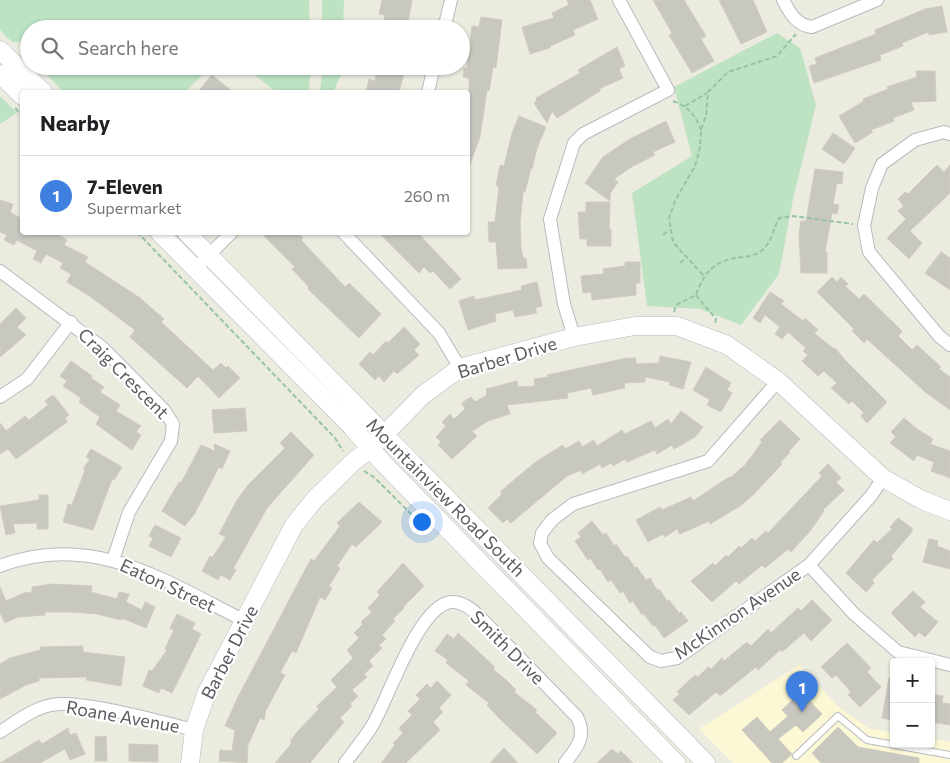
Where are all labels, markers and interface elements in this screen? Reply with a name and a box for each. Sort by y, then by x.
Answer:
search box [20,20,470,75]
icon: search [38,34,66,62]
text: Search here [78,36,178,59]
text: Nearby [40,110,110,135]
text: 7-Eleven [87,175,163,198]
text: 1 [52,186,60,205]
text: 260 m [404,186,450,205]
text: Supermarket [87,198,182,217]
street label: Craig Crescent [74,323,174,423]
street label: Barber Drive [455,331,559,383]
street label: Mountainview Road South [362,413,530,581]
your location [409,509,435,535]
street label: Eaton Street [117,553,219,617]
street label: McKinnon Avenue [670,563,804,663]
street label: Barber Drive [196,601,262,703]
street label: Smith Drive [466,605,550,689]
map controls [890,658,935,748]
button: + [890,658,935,703]
pin: 1 [786,671,818,712]
street label: Roane Avenue [65,695,181,737]
button: − [890,703,935,748]

